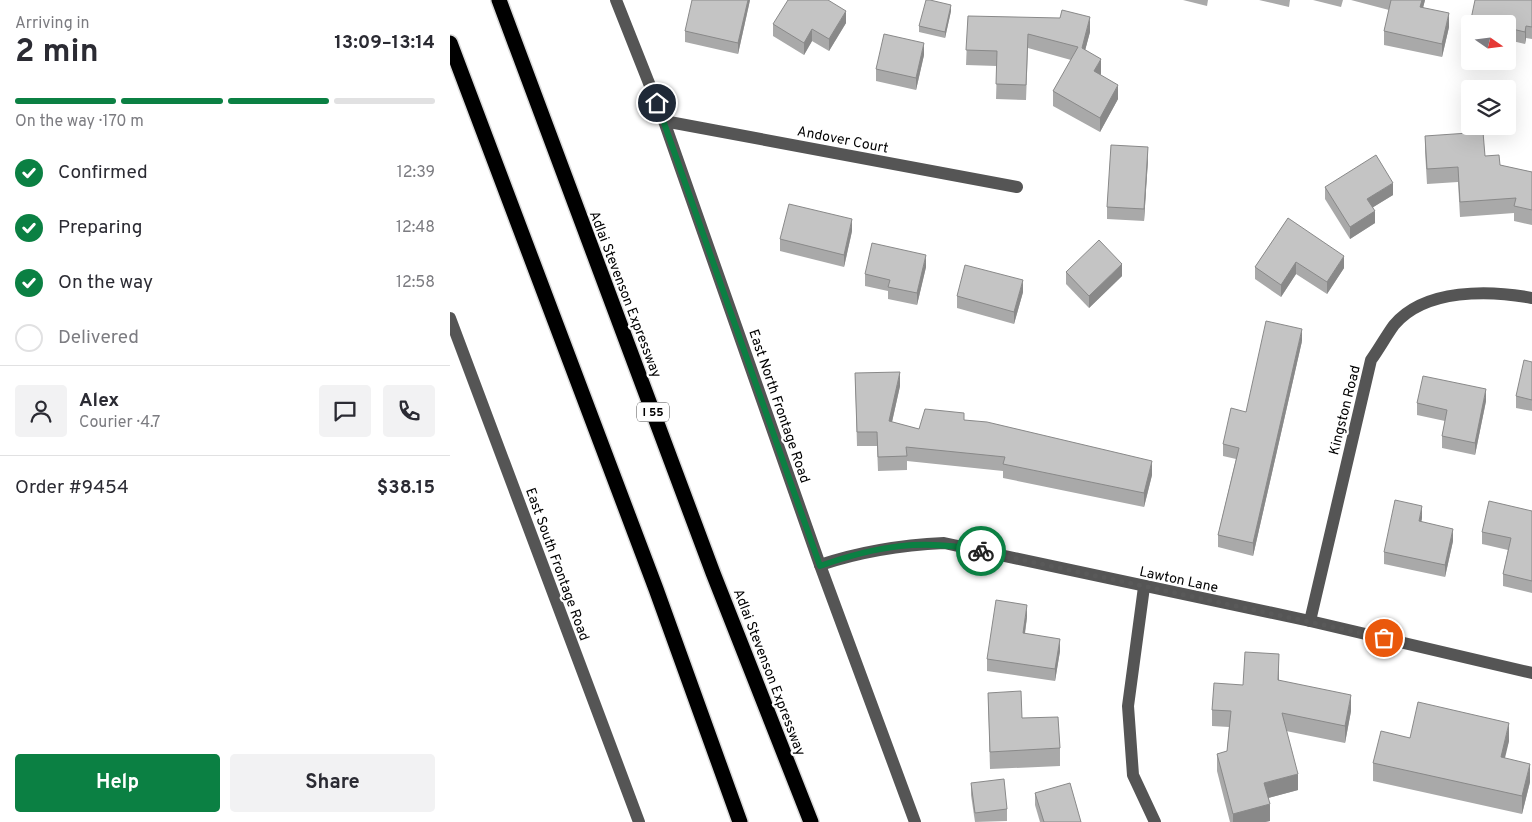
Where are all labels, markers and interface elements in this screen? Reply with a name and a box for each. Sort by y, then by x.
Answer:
text: Arriving in [15,14,90,34]
north arrow [1461,15,1516,70]
map controls [1461,15,1516,135]
text: 13:09–13:14 [334,31,435,55]
text: 2 min [15,33,99,73]
button: layers [1461,80,1516,135]
pin [636,82,678,124]
icon: home [643,89,671,117]
text: On the way · 170 m [15,112,144,132]
street label: Andover Court [796,123,890,158]
icon: check [15,159,43,187]
text: Confirmed [58,161,148,185]
text: 12:39 [397,163,435,183]
street label: Adlai Stevenson Expressway [585,209,664,380]
icon: check [15,214,43,242]
text: Preparing [58,216,142,240]
text: 12:48 [396,218,435,238]
icon: check [15,269,43,297]
text: On the way [58,271,153,295]
text: 12:58 [396,273,435,293]
text: Delivered [58,326,139,350]
street label: East North Frontage Road [744,327,813,486]
street label: Kingston Road [1326,364,1365,457]
button: person [15,385,67,437]
button: chat [319,385,371,437]
button: phone [383,385,435,437]
text: Alex [79,389,119,413]
road number: I 55 [637,402,669,422]
text: Courier · 4.7 [79,413,160,433]
text: Order #9454 [15,476,129,500]
text: $38.15 [377,476,435,500]
street label: East South Frontage Road [521,486,592,643]
courier [956,526,1006,576]
icon: bike [967,537,995,565]
street label: Lawton Lane [1138,564,1220,597]
street label: Adlai Stevenson Expressway [729,587,808,758]
pin [1363,617,1405,659]
icon: bag [1370,624,1398,652]
button: Help [15,754,220,812]
button: Share [230,754,435,812]

